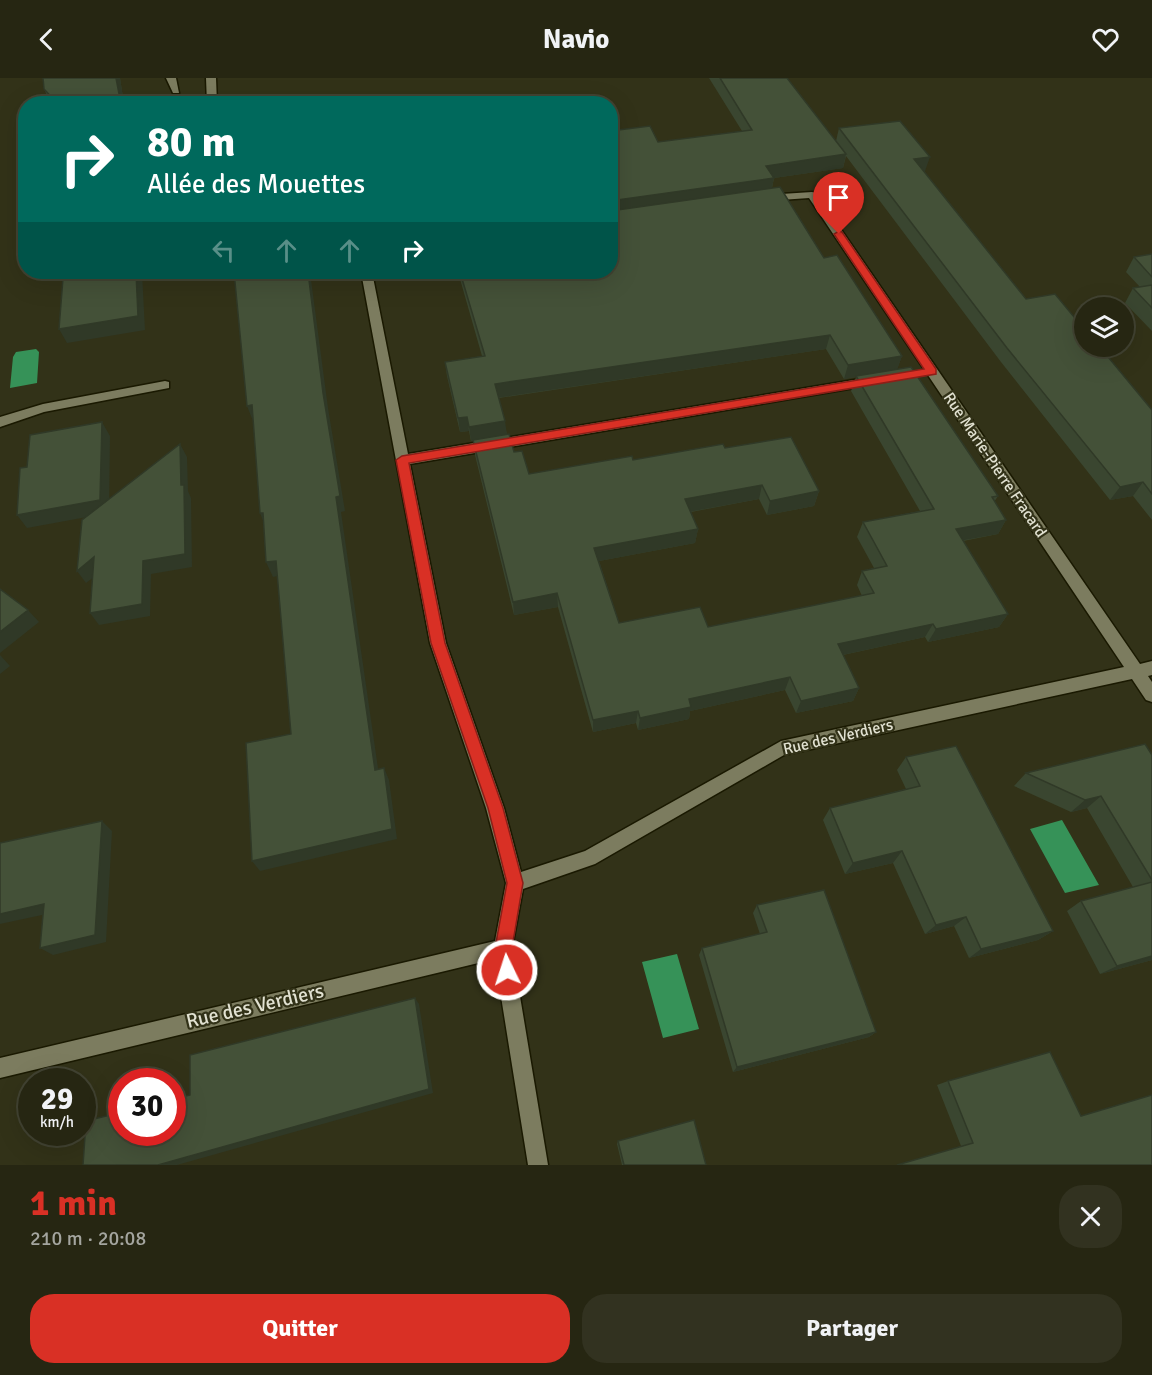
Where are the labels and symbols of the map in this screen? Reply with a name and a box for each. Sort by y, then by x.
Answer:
pin [813,172,864,234]
street label: Rue Marie-Pierre Fracard [939,389,1051,541]
street label: Rue des Verdiers [781,715,895,759]
position arrow [475,938,539,1002]
street label: Rue des Verdiers [184,978,326,1034]
speed limit sign: 30 [108,1068,186,1146]

